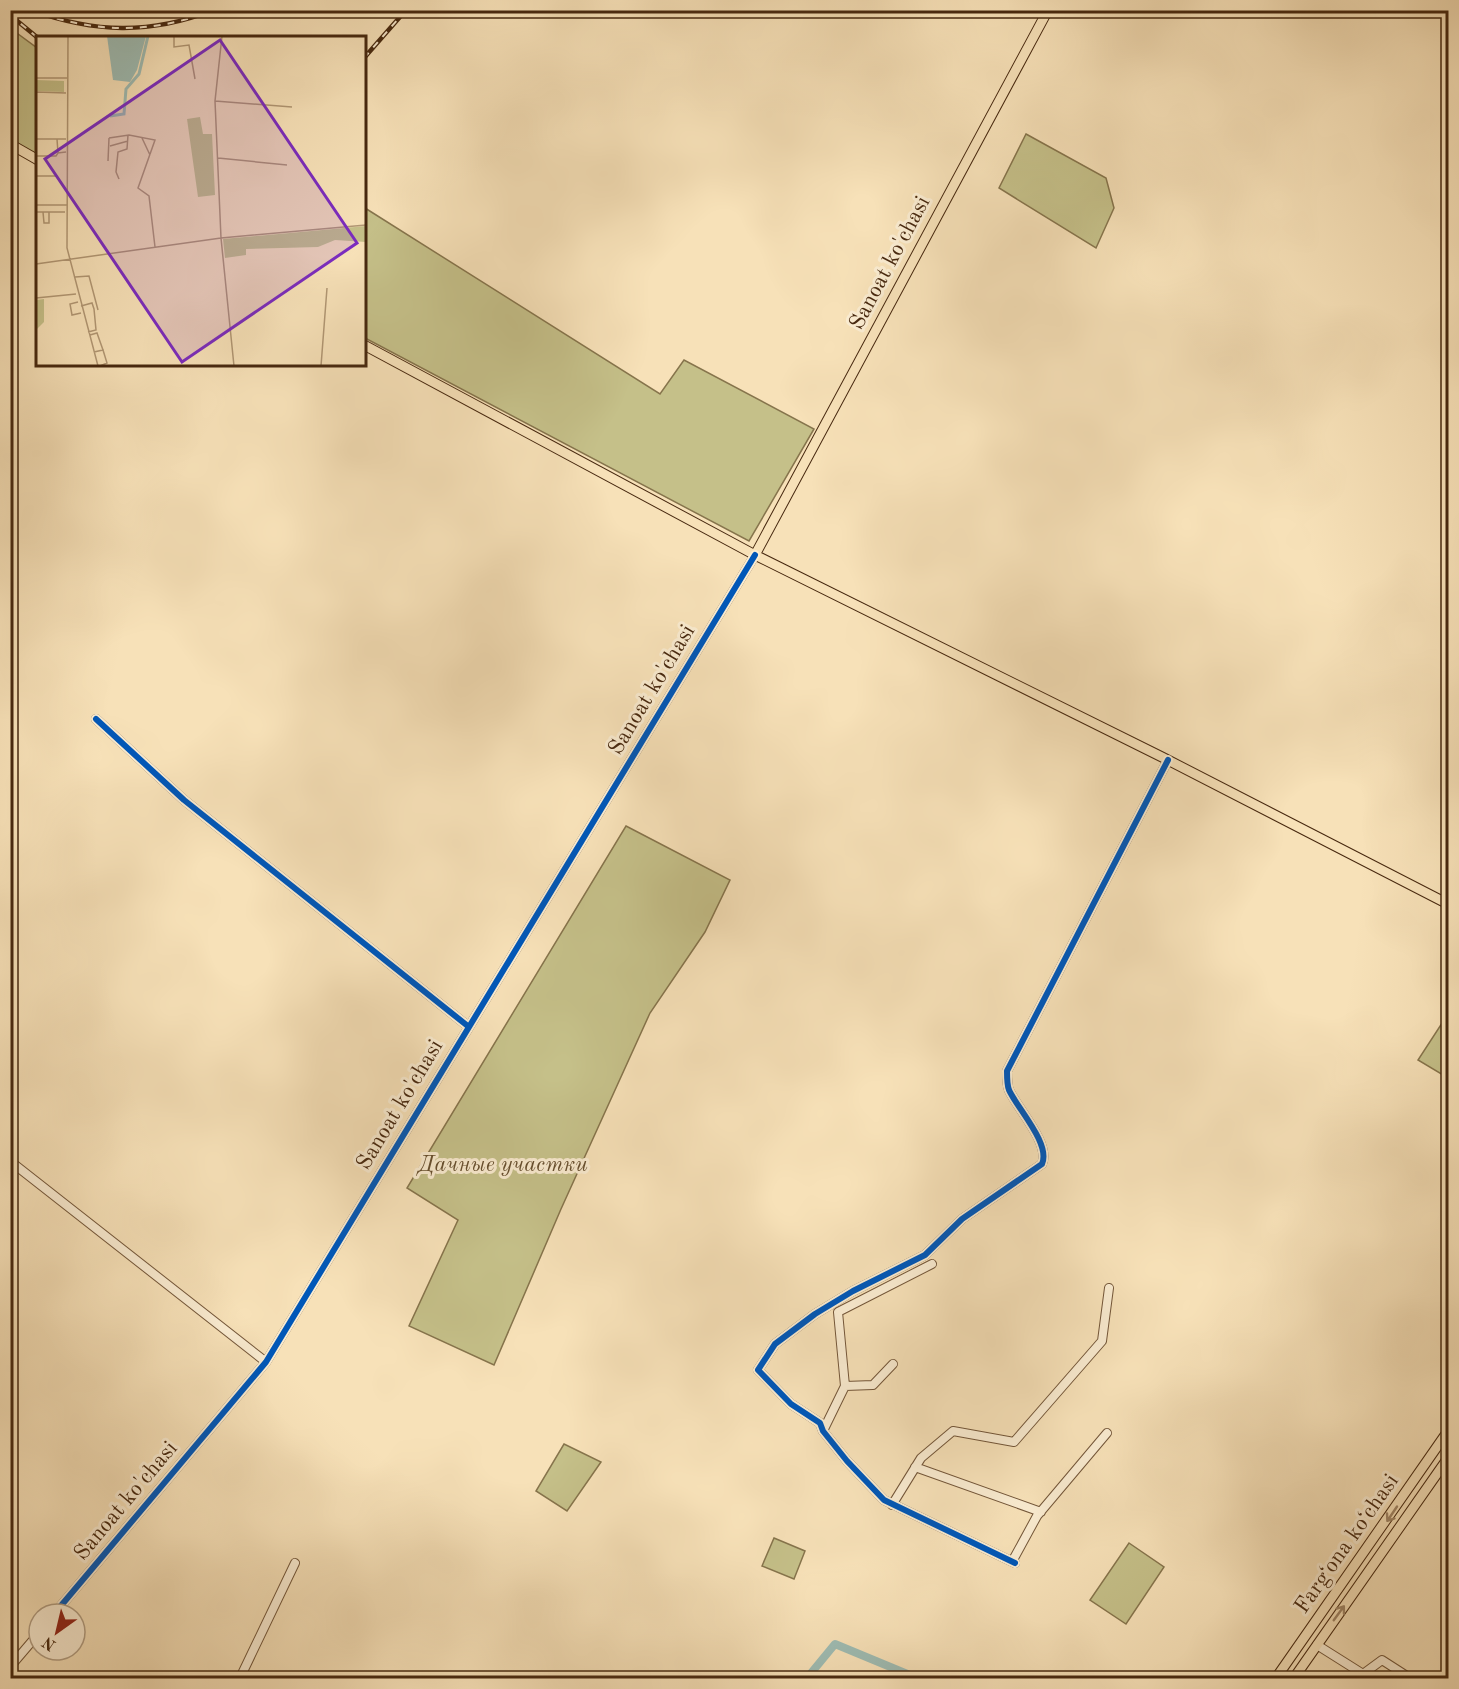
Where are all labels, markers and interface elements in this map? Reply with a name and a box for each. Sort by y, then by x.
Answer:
inset map [36,36,366,366]
street label: Sanoat ko'chasi [846,193,934,333]
street label: Sanoat ko'chasi [605,621,699,759]
street label: Sanoat ko'chasi [353,1036,447,1174]
park label: Дачные участки [415,1154,588,1176]
street label: Sanoat ko'chasi [70,1437,182,1565]
street label: Fargʻona koʻchasi [1291,1470,1403,1618]
one-way arrow [1386,1505,1398,1522]
north arrow [27,1602,87,1662]
one-way arrow [1333,1606,1346,1622]
text: N [40,1632,59,1653]

